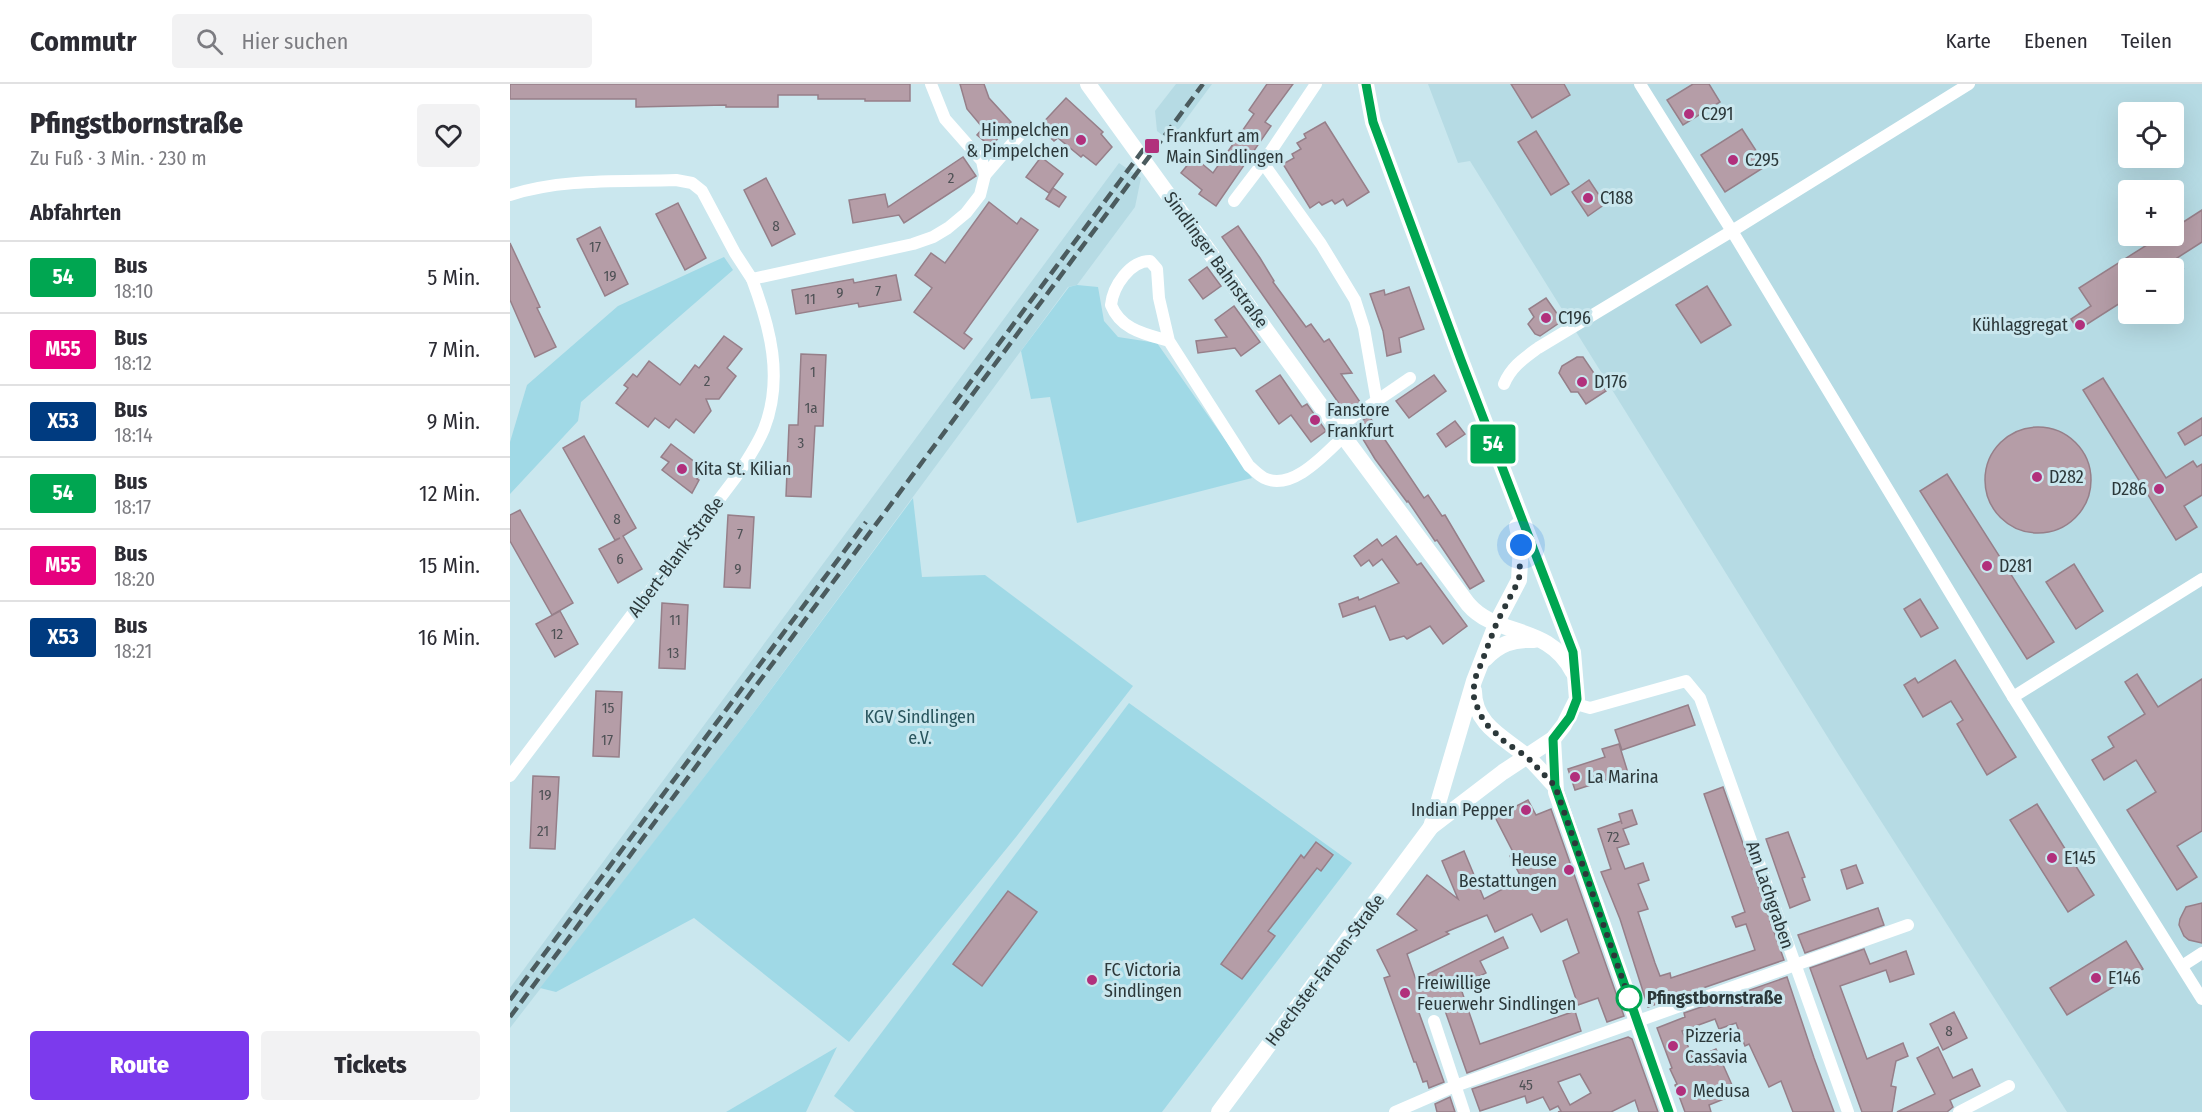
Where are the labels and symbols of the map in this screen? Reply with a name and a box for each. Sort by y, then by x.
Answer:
place label: C291 [1701,103,1733,125]
marker: C291 [1682,107,1696,121]
place label: Himpelchen & Pimpelchen [966,119,1069,162]
place label: Frankfurt am Main Sindlingen [1166,125,1284,168]
marker: Himpelchen & Pimpelchen [1074,133,1088,147]
marker: Frankfurt am Main Sindlingen [1143,137,1161,155]
place label: C295 [1745,149,1779,171]
marker: C295 [1726,153,1740,167]
house number: 2 [948,169,955,187]
place label: C188 [1600,187,1633,209]
street label: Sindlinger Bahnstraße [1159,188,1273,333]
marker: C188 [1581,191,1595,205]
house number: 8 [772,217,780,235]
house number: 17 [589,238,601,256]
house number: 19 [603,267,617,285]
house number: 7 [875,282,881,300]
house number: 9 [836,284,844,302]
house number: 11 [804,290,816,308]
place label: C196 [1558,307,1591,329]
marker: C196 [1539,311,1553,325]
place label: Kühlaggregat [1972,314,2068,336]
marker: Kühlaggregat [2073,318,2087,332]
house number: 1 [810,363,816,381]
place label: D176 [1594,371,1627,393]
house number: 2 [704,372,711,390]
marker: D176 [1575,375,1589,389]
house number: 1a [804,399,818,417]
place label: Fanstore Frankfurt [1327,399,1394,442]
marker: Fanstore Frankfurt [1308,413,1322,427]
line badge: 54 [1466,424,1520,464]
house number: 3 [798,434,805,452]
place label: Kita St. Kilian [694,458,791,480]
marker: Kita St. Kilian [675,462,689,476]
place label: D282 [2049,466,2084,488]
marker: D282 [2030,470,2044,484]
place label: D286 [2111,478,2147,500]
marker: D286 [2152,482,2166,496]
street label: Albert-Blank-Straße [624,492,729,622]
house number: 8 [613,510,621,528]
house number: 7 [737,525,743,543]
your location [1506,530,1536,560]
house number: 6 [616,550,624,568]
place label: D281 [1999,555,2033,577]
marker: D281 [1980,559,1994,573]
house number: 9 [734,560,742,578]
house number: 11 [669,611,681,629]
house number: 12 [551,625,564,643]
house number: 13 [667,644,680,662]
house number: 15 [602,699,614,717]
park label: KGV Sindlingen e.V. [865,706,975,749]
house number: 17 [601,731,613,749]
place label: La Marina [1587,766,1659,788]
marker: La Marina [1568,770,1582,784]
house number: 19 [538,786,552,804]
place label: Indian Pepper [1411,799,1515,821]
marker: Indian Pepper [1519,803,1533,817]
house number: 21 [537,822,549,840]
house number: 72 [1607,828,1620,846]
street label: Am Lachgraben [1741,838,1799,952]
place label: E145 [2064,847,2096,869]
place label: Heuse Bestattungen [1459,849,1557,892]
marker: E145 [2045,851,2059,865]
marker: Heuse Bestattungen [1562,863,1576,877]
street label: Hoechster-Farben-Straße [1261,890,1389,1050]
place label: FC Victoria Sindlingen [1104,959,1182,1002]
place label: E146 [2108,967,2141,989]
marker: E146 [2089,971,2103,985]
place label: Freiwillige Feuerwehr Sindlingen [1417,972,1576,1015]
marker: FC Victoria Sindlingen [1085,973,1099,987]
marker: Pfingstbornstraße [1616,985,1642,1011]
marker: Freiwillige Feuerwehr Sindlingen [1398,986,1412,1000]
place label: Pfingstbornstraße [1647,987,1783,1009]
house number: 8 [1945,1022,1953,1040]
place label: Pizzeria Cassavia [1685,1025,1748,1068]
marker: Pizzeria Cassavia [1666,1039,1680,1053]
house number: 45 [1519,1076,1533,1094]
place label: Medusa [1693,1080,1750,1102]
marker: Medusa [1674,1084,1688,1098]

